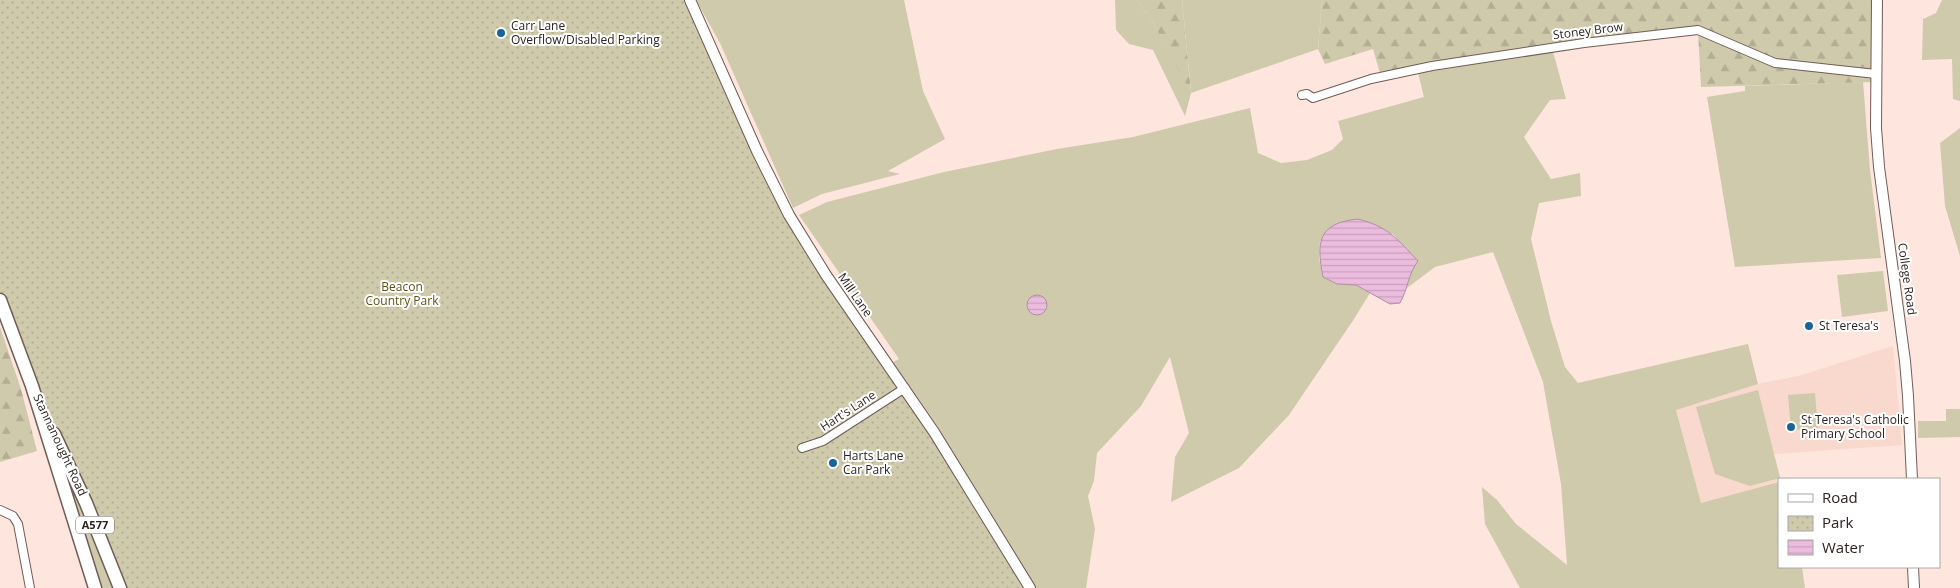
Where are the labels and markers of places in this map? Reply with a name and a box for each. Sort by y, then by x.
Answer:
place label: Carr Lane Overflow/Disabled Parking [511,17,660,48]
marker: Carr Lane Overflow/Disabled Parking [495,27,507,39]
place label: St Teresa's [1819,317,1879,334]
marker: St Teresa's [1803,320,1815,332]
place label: St Teresa's Catholic Primary School [1801,411,1909,442]
marker: St Teresa's Catholic Primary School [1785,421,1797,433]
place label: Harts Lane Car Park [843,447,904,478]
marker: Harts Lane Car Park [827,457,839,469]

